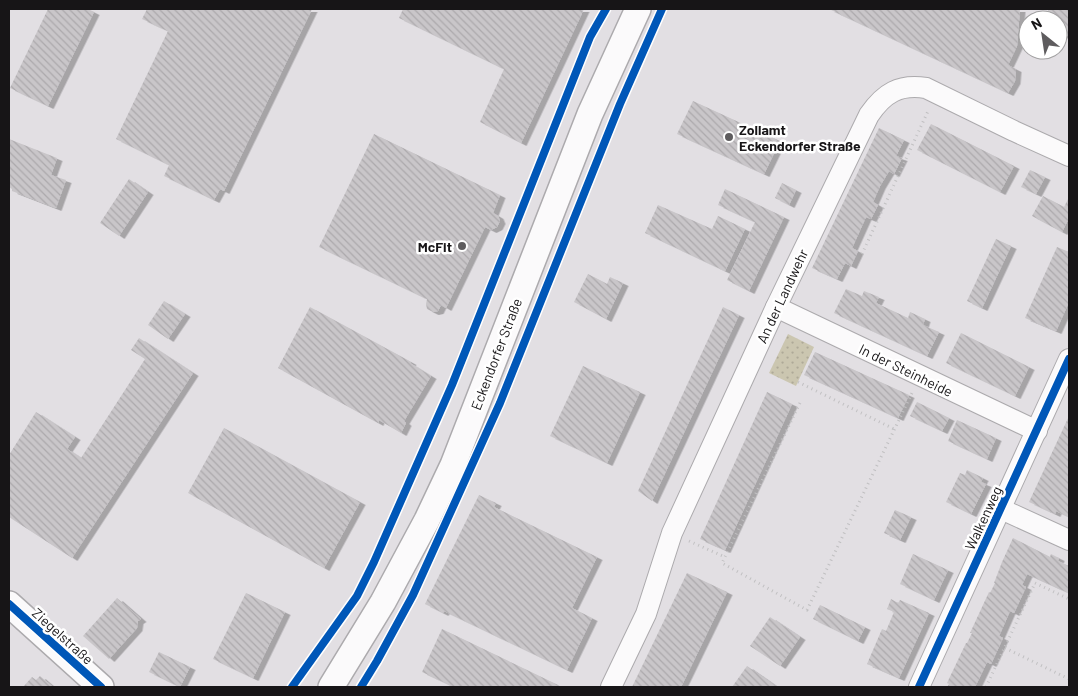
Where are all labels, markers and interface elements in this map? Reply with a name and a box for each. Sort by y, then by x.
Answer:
north arrow [1018,10,1068,60]
text: N [1028,14,1045,33]
place label: Zollamt Eckendorfer Straße [739,121,861,154]
marker: Zollamt Eckendorfer Straße [723,131,735,143]
place label: McFit [418,238,452,255]
marker: McFit [456,240,468,252]
street label: An der Landwehr [753,246,811,346]
street label: Eckendorfer Straße [467,296,525,412]
street label: In der Steinheide [856,340,956,400]
street label: Walkenweg [961,483,1005,553]
street label: Ziegelstraße [29,604,97,668]

